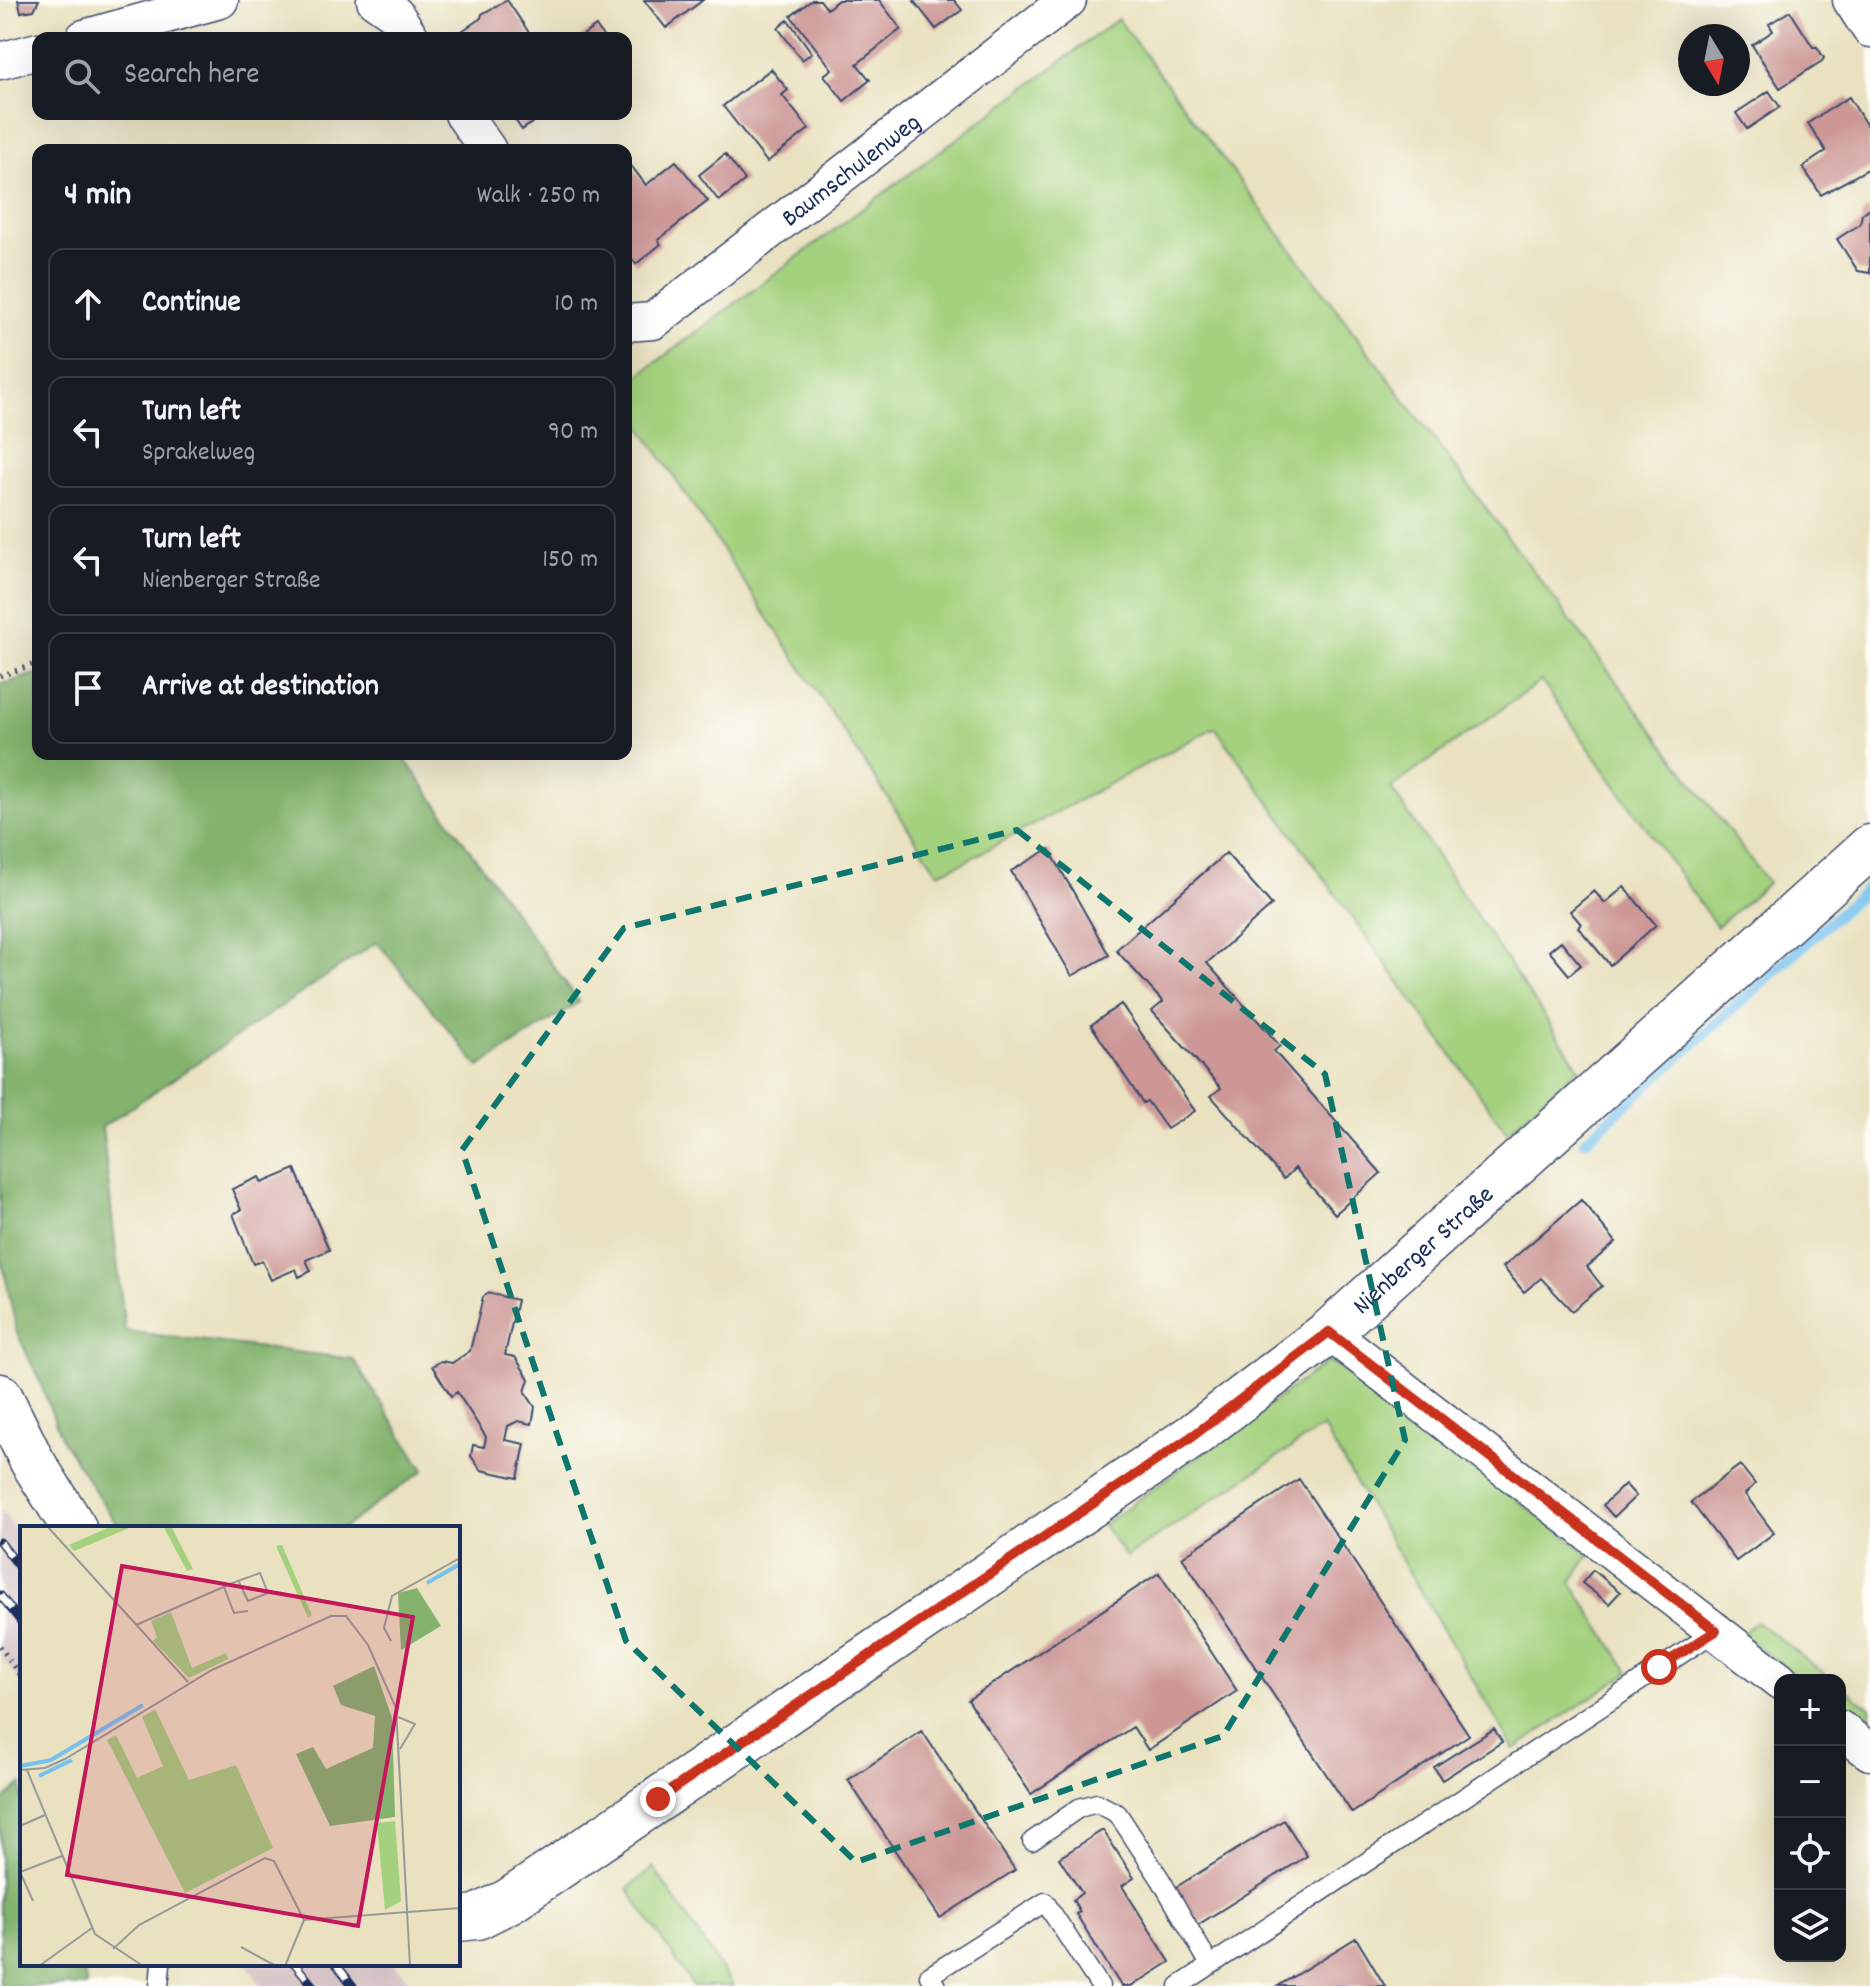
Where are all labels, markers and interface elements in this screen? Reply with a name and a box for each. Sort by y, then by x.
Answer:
north arrow [1678,24,1750,96]
search box [32,32,632,120]
icon: search [60,54,104,98]
text: Search here [124,55,260,98]
street label: Baumschulenweg [775,106,930,237]
text: 4 min [64,172,131,221]
text: Walk · 250 m [477,178,600,215]
icon: ahead [66,282,110,326]
text: Continue [142,283,241,326]
text: 10 m [554,286,598,323]
text: Turn left [142,392,241,435]
icon: left [66,410,110,454]
text: 90 m [548,414,598,451]
text: Sprakelweg [142,435,255,472]
text: Turn left [142,520,241,563]
icon: left [66,538,110,582]
text: 150 m [542,542,598,579]
text: Nienberger Straße [142,563,321,600]
icon: arrive [66,666,110,710]
text: Arrive at destination [142,667,379,710]
street label: Nienberger Straße [1345,1178,1503,1325]
inset map [20,1526,460,1966]
route start [1641,1649,1677,1685]
map controls [1774,1674,1846,1962]
button: + [1774,1674,1846,1746]
button: − [1774,1746,1846,1818]
route end [640,1781,676,1817]
button: locate [1774,1818,1846,1890]
button: layers [1774,1890,1846,1962]

